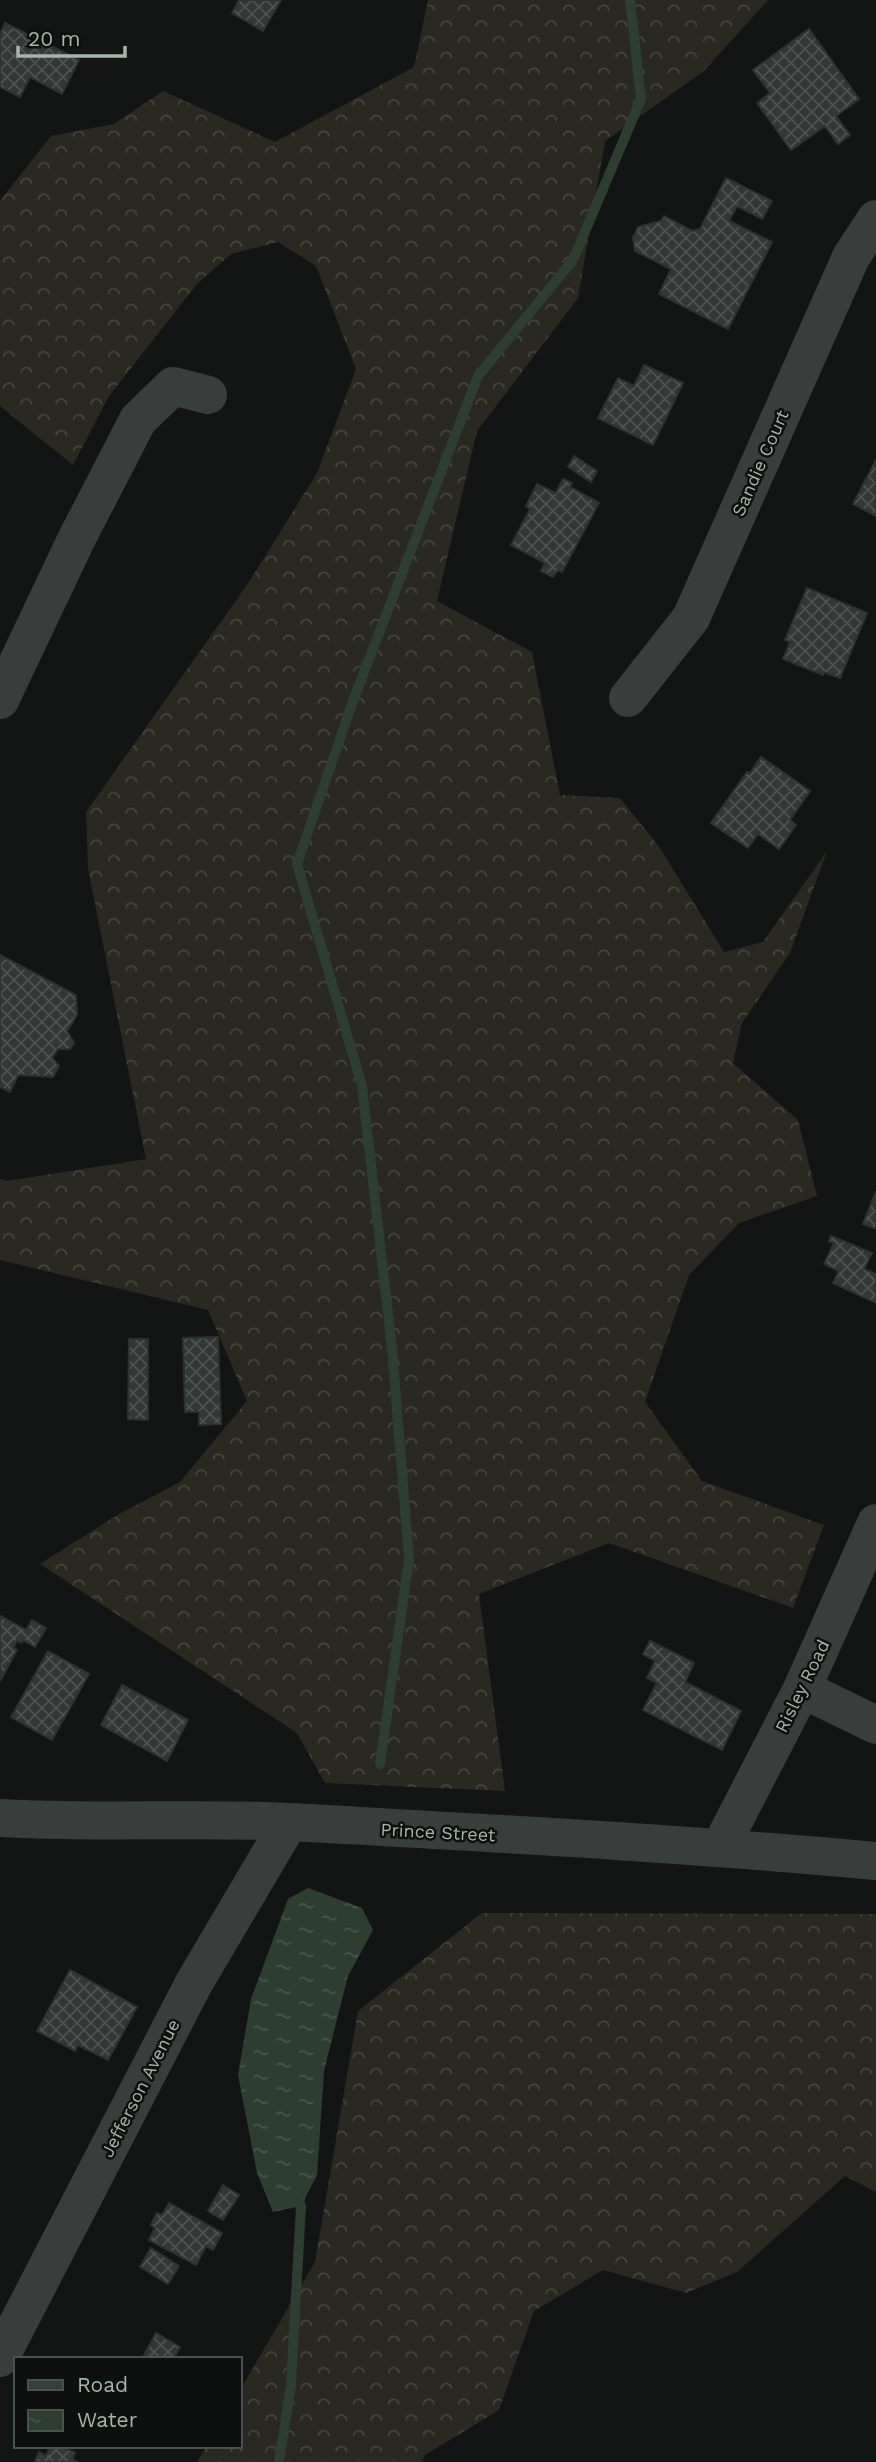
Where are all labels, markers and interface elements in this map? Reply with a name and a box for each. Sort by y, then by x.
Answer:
scale bar [18,14,124,58]
text: 20 m [28,26,80,51]
street label: Sandie Court [727,406,793,519]
street label: Risley Road [771,1636,833,1736]
street label: Prince Street [380,1819,496,1846]
street label: Jefferson Avenue [96,2015,184,2161]
legend [14,2357,242,2448]
text: Road [77,2372,128,2397]
text: Water [77,2407,138,2432]

